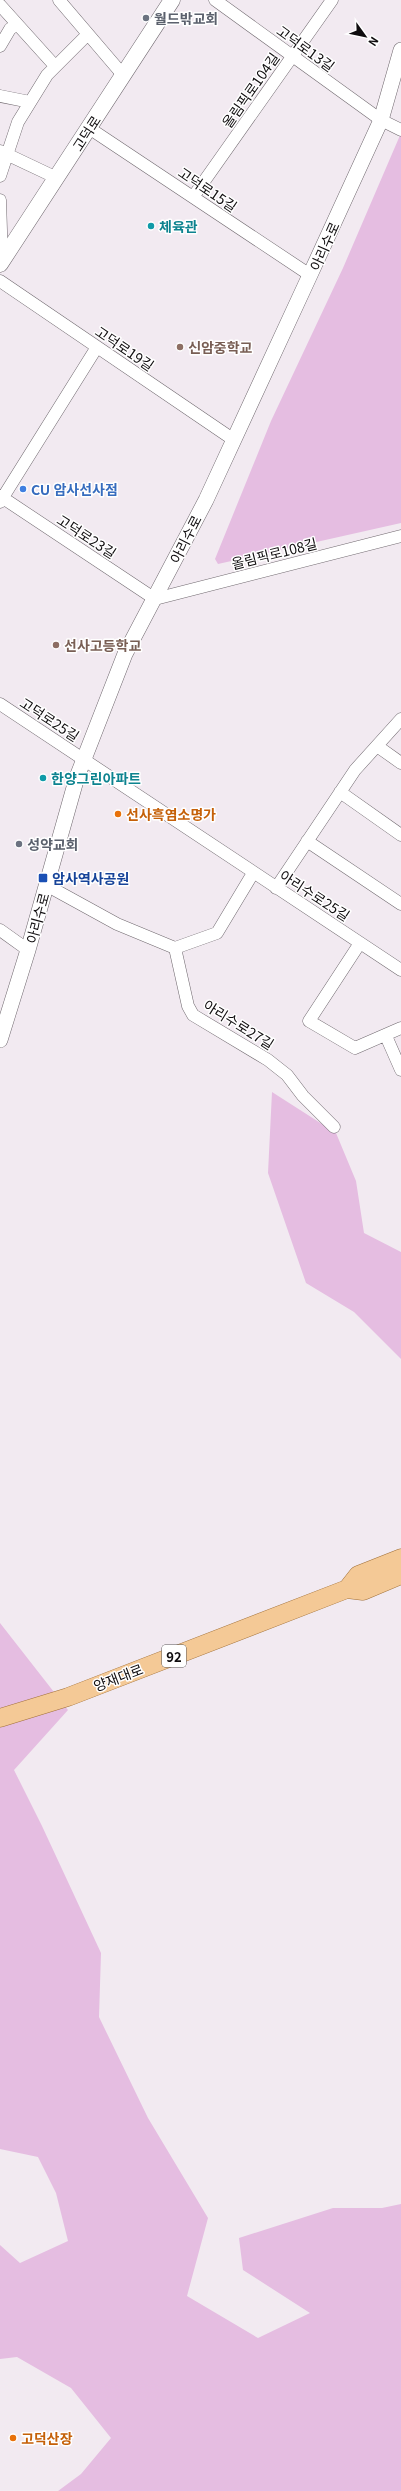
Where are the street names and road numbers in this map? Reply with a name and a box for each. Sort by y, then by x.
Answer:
street label: 고덕로13길 [273,20,339,76]
street label: 올림픽로104길 [217,48,283,132]
street label: 고덕로 [67,111,105,155]
street label: 고덕로15길 [175,162,241,216]
street label: 아리수로 [304,218,344,274]
street label: 고덕로19길 [92,321,158,375]
street label: 고덕로23길 [53,509,121,563]
street label: 아리수로 [164,511,206,566]
street label: 올림픽로108길 [229,533,319,573]
street label: 고덕로25길 [16,692,84,746]
street label: 아리수로25길 [276,865,354,925]
street label: 아리수로 [21,890,53,945]
street label: 아리수로27길 [200,994,278,1054]
road number: 92 [162,1645,186,1667]
street label: 양재대로 [90,1658,146,1696]

